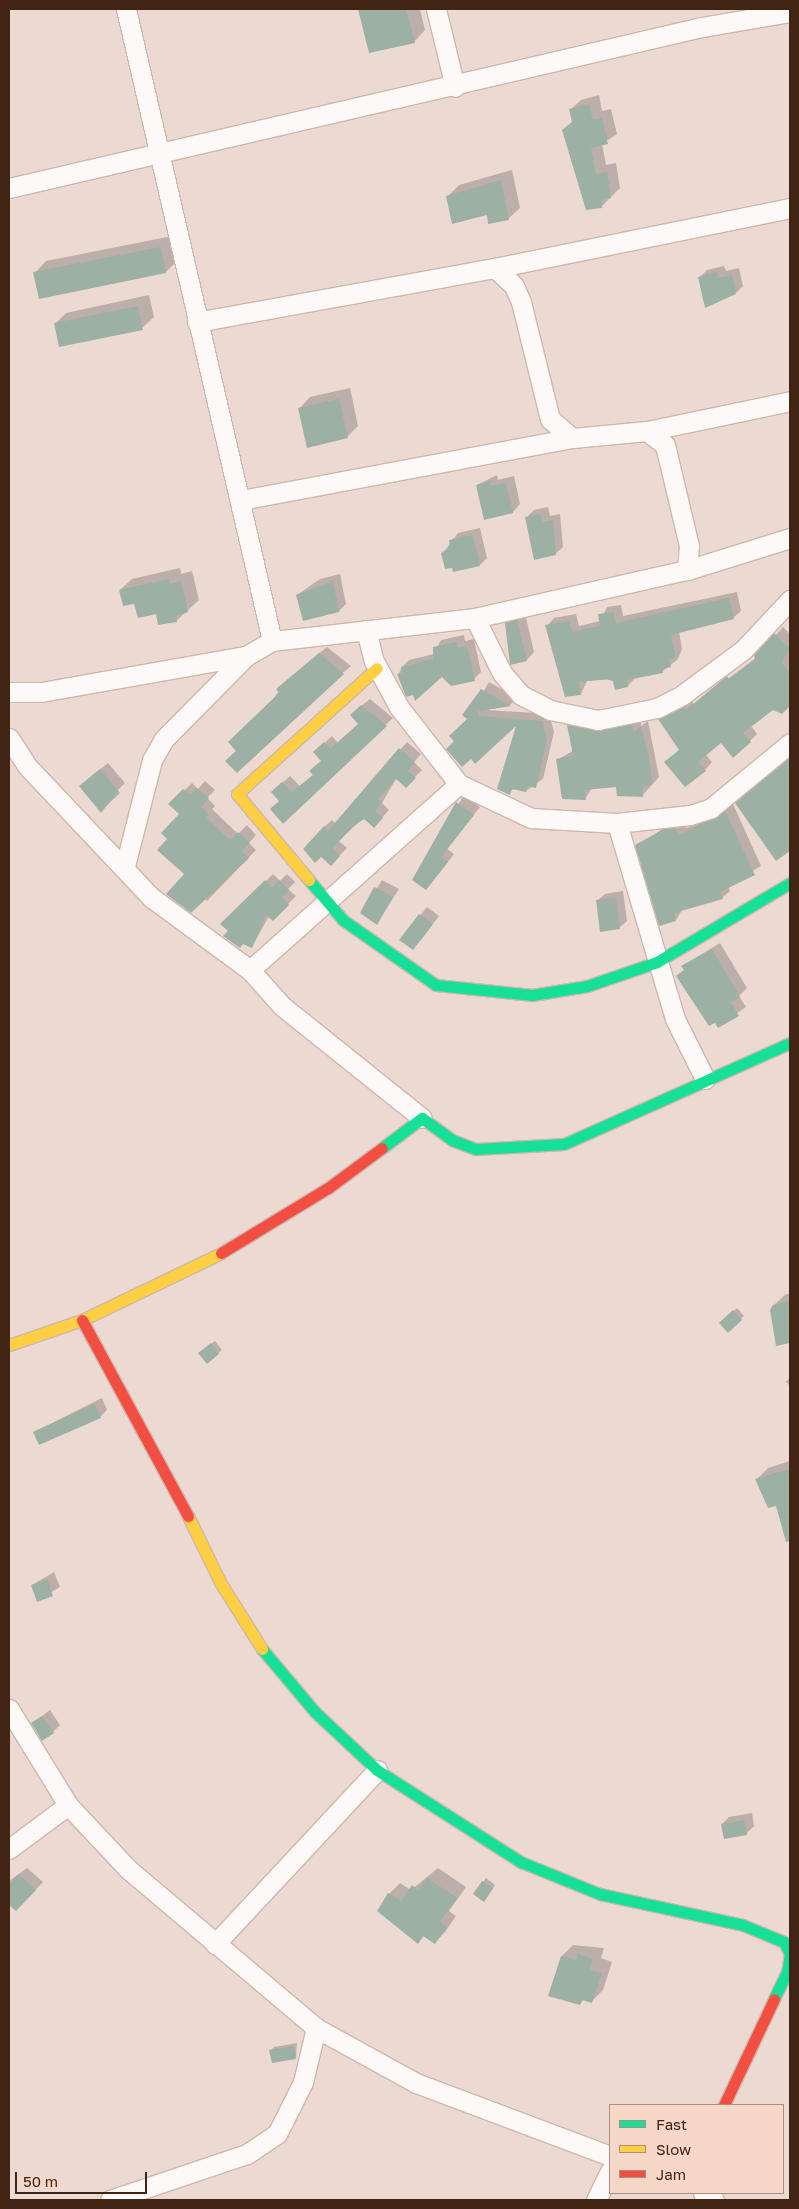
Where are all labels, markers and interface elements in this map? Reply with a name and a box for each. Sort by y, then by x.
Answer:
legend [609,2104,784,2194]
text: Fast [656,2115,687,2133]
text: Slow [656,2140,691,2158]
scale bar [18,2162,150,2194]
text: Jam [656,2165,686,2183]
text: 50 m [23,2172,58,2190]

